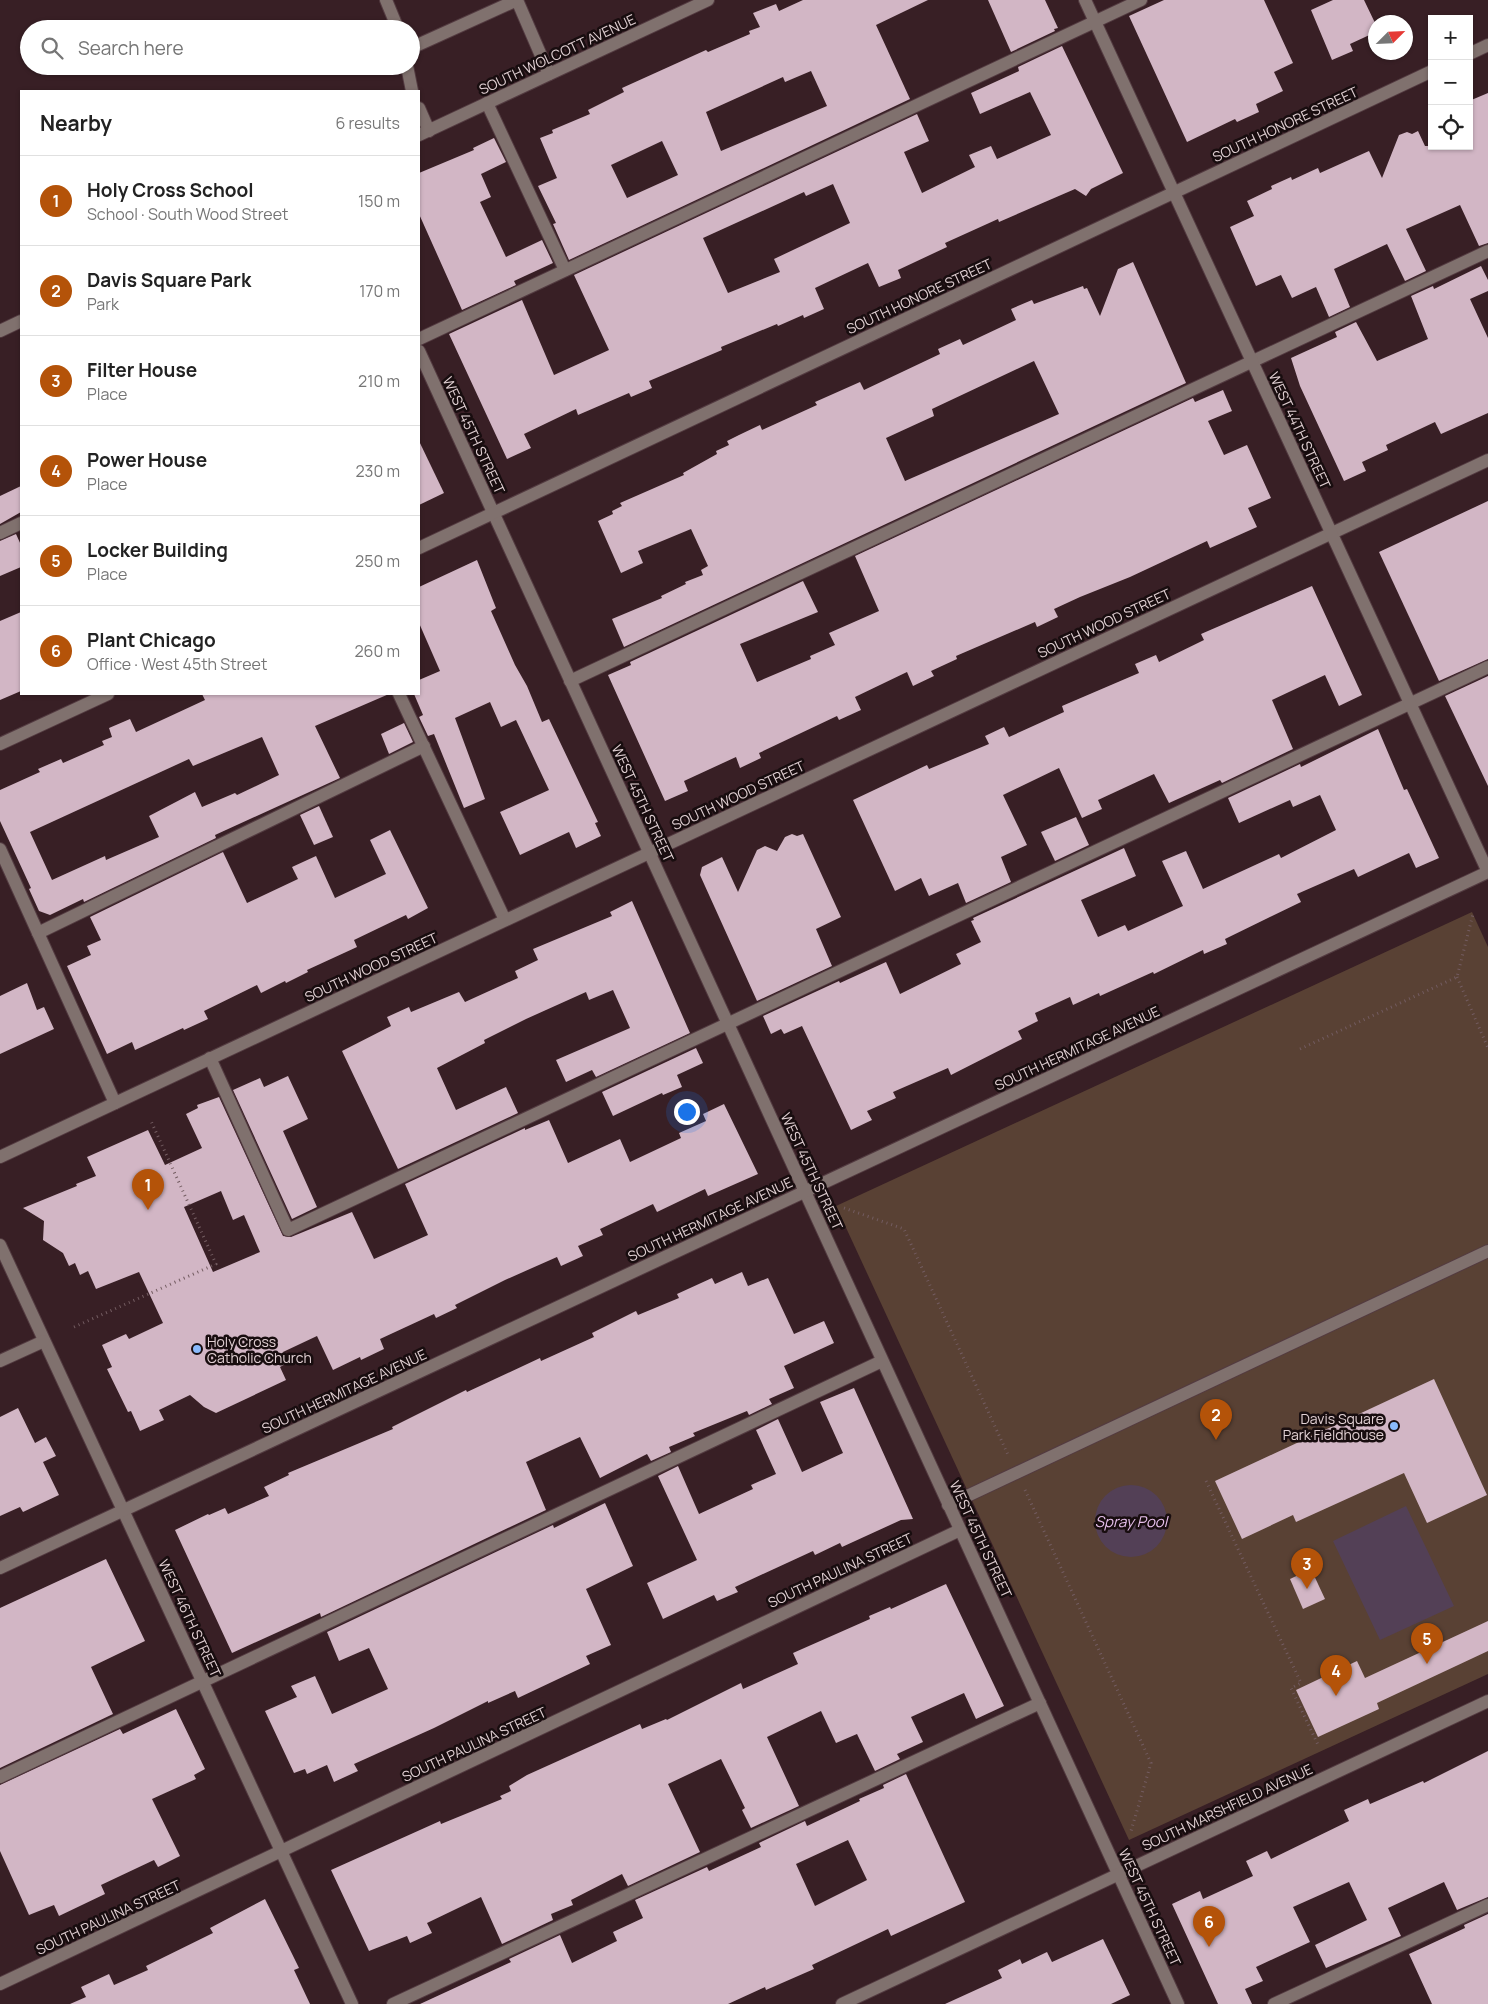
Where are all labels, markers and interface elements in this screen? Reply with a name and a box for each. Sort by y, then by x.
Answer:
street label: SOUTH WOLCOTT AVENUE [476,9,638,99]
north arrow [1368,15,1413,60]
map controls [1428,15,1473,150]
button: + [1428,15,1473,60]
search box [20,20,420,75]
icon: search [38,34,66,62]
text: Search here [78,35,184,61]
button: − [1428,60,1473,105]
street label: SOUTH HONORE STREET [1209,82,1361,166]
button: locate [1428,105,1473,150]
text: Nearby [40,109,112,137]
text: 6 results [335,112,400,134]
text: Holy Cross School [87,177,254,203]
text: 1 [52,190,60,212]
text: 150 m [358,190,400,212]
text: School · South Wood Street [87,203,288,225]
street label: SOUTH HONORE STREET [843,254,995,338]
text: Davis Square Park [87,267,251,293]
text: 2 [51,280,61,302]
text: 170 m [359,280,400,302]
text: Park [87,293,119,315]
text: Filter House [87,357,197,383]
street label: WEST 44TH STREET [1265,369,1336,492]
text: 3 [51,370,61,392]
text: 210 m [358,370,400,392]
street label: WEST 45TH STREET [438,373,510,497]
text: Place [87,383,127,405]
text: Power House [87,447,207,473]
text: 4 [51,460,61,482]
text: 230 m [356,460,400,482]
text: Place [87,473,127,495]
text: Locker Building [87,537,228,563]
text: 5 [51,550,61,572]
text: 250 m [355,550,400,572]
text: Place [87,563,127,585]
street label: SOUTH WOOD STREET [1034,584,1174,662]
text: Plant Chicago [87,627,216,653]
text: 6 [51,640,61,662]
text: 260 m [354,640,400,662]
text: Office · West 45th Street [87,653,267,675]
street label: WEST 45TH STREET [607,741,679,865]
street label: SOUTH WOOD STREET [668,756,808,834]
street label: SOUTH WOOD STREET [301,928,441,1006]
street label: SOUTH HERMITAGE AVENUE [992,1001,1162,1095]
your location [674,1099,700,1125]
street label: WEST 45TH STREET [776,1109,848,1233]
pin: 1 [132,1169,164,1210]
street label: SOUTH HERMITAGE AVENUE [625,1172,795,1266]
place label: Holy Cross Catholic Church [207,1332,312,1367]
marker: Holy Cross Catholic Church [191,1343,203,1355]
street label: SOUTH HERMITAGE AVENUE [259,1344,429,1438]
pin: 2 [1200,1399,1232,1440]
place label: Davis Square Park Fieldhouse [1283,1409,1384,1444]
marker: Davis Square Park Fieldhouse [1388,1420,1400,1432]
street label: WEST 45TH STREET [945,1477,1017,1601]
water label: Spray Pool [1095,1511,1170,1532]
street label: SOUTH PAULINA STREET [765,1528,916,1612]
pin: 3 [1291,1548,1323,1589]
street label: WEST 46TH STREET [154,1556,226,1681]
pin: 5 [1411,1623,1443,1664]
pin: 4 [1320,1655,1352,1696]
street label: SOUTH PAULINA STREET [399,1702,550,1786]
street label: SOUTH MARSHFIELD AVENUE [1139,1759,1315,1855]
street label: WEST 45TH STREET [1114,1845,1186,1969]
street label: SOUTH PAULINA STREET [33,1875,184,1959]
pin: 6 [1193,1906,1225,1947]

